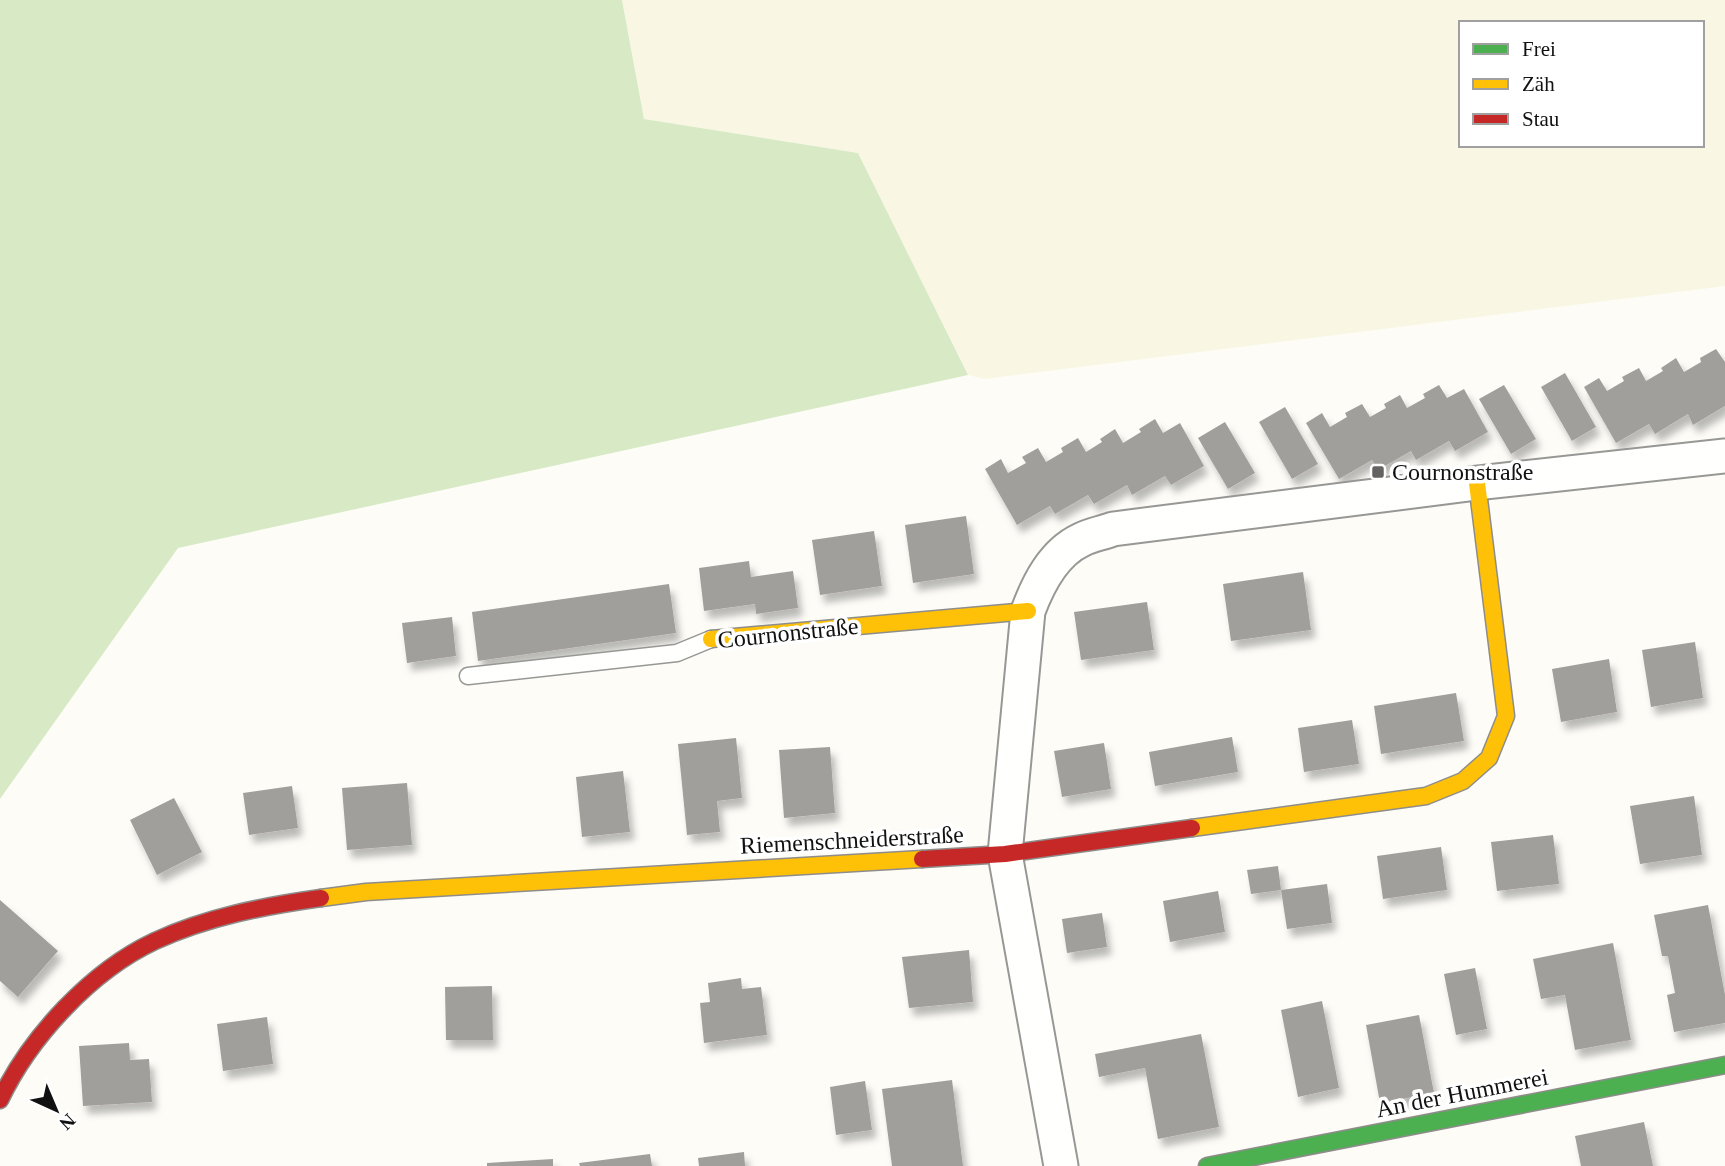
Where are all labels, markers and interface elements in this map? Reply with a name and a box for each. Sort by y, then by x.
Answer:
legend [1459,21,1704,147]
text: Frei [1522,37,1556,61]
text: Zäh [1522,72,1555,96]
text: Stau [1522,107,1560,131]
place label: Cournonstraße [1392,459,1533,485]
marker: Cournonstraße [1370,464,1386,480]
street label: Cournonstraße [716,613,860,653]
street label: Riemenschneiderstraße [740,821,964,859]
street label: An der Hummerei [1374,1064,1551,1122]
north arrow [21,1075,91,1145]
text: N [55,1110,80,1134]

